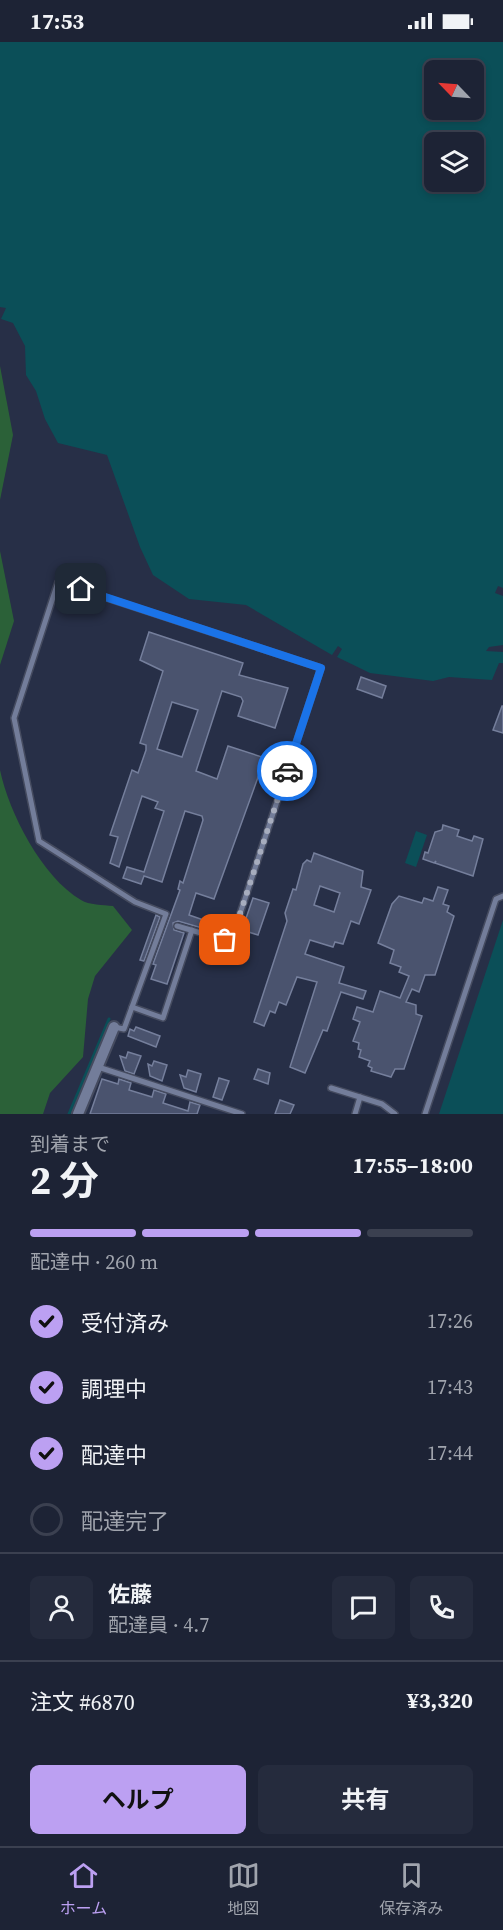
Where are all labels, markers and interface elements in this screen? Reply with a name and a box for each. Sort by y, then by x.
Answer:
text: 17:53 [30,6,84,36]
north arrow [424,60,484,120]
map controls [424,60,484,192]
button: layers [424,132,484,192]
pin [55,563,106,614]
icon: home [64,572,97,605]
courier [257,741,317,801]
icon: car [271,755,304,788]
pin [199,914,250,965]
icon: bag [208,923,241,956]
text: 到着まで [30,1130,110,1158]
text: 17:55–18:00 [353,1150,473,1180]
text: 2 分 [30,1154,98,1207]
text: 配達中 · 260 m [30,1248,158,1276]
icon: check [30,1305,63,1338]
text: 17:26 [427,1307,473,1335]
text: 受付済み [81,1308,169,1338]
icon: check [30,1371,63,1404]
text: 17:43 [427,1373,473,1401]
text: 調理中 [81,1374,147,1404]
icon: check [30,1437,63,1470]
text: 17:44 [427,1439,473,1467]
text: 配達中 [81,1440,147,1470]
text: 配達完了 [81,1506,169,1536]
button: person [30,1576,93,1639]
button: chat [332,1576,395,1639]
button: phone [410,1576,473,1639]
text: 佐藤 [108,1579,152,1609]
text: 配達員 · 4.7 [108,1611,209,1639]
text: ¥3,320 [407,1685,473,1715]
text: 注文 #6870 [30,1687,135,1717]
button: ヘルプ [30,1765,246,1834]
button: 共有 [258,1765,473,1834]
tab: ホーム [60,1859,107,1919]
tab: 地図 [227,1859,260,1919]
tab: 保存済み [379,1859,443,1919]

